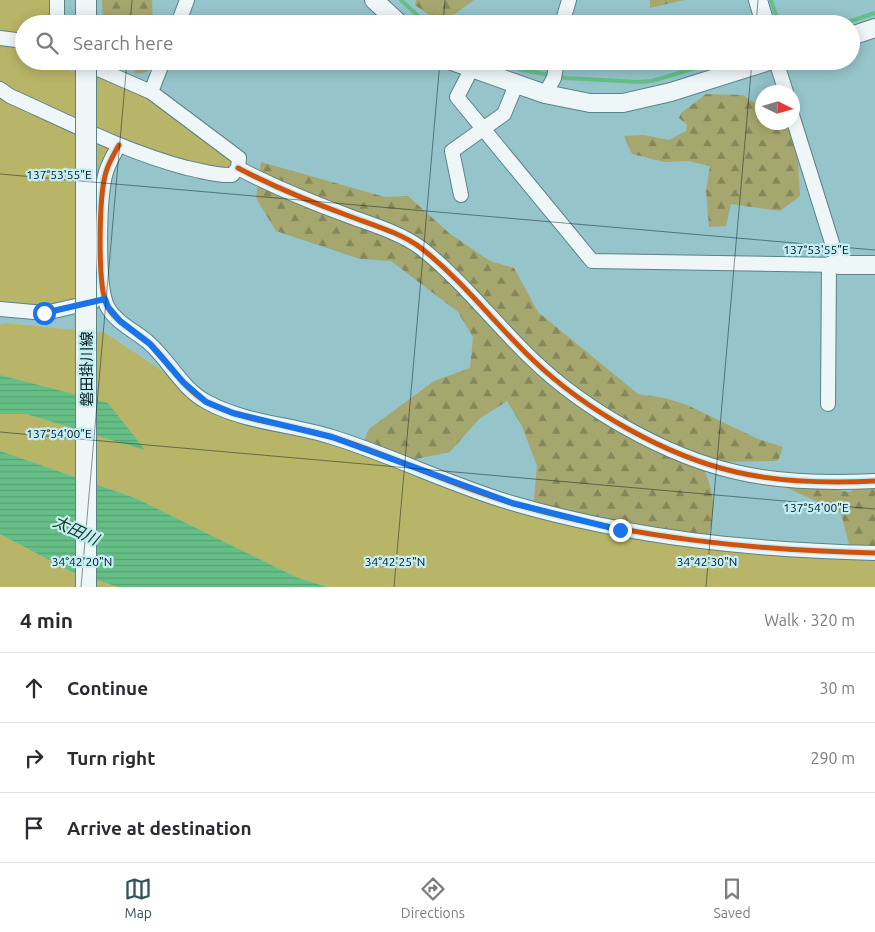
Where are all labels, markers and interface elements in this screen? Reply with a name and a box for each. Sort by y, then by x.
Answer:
search box [15,15,860,70]
icon: search [33,29,61,57]
text: Search here [73,32,173,54]
north arrow [755,85,800,130]
text: 137°53'55"E [26,168,92,181]
text: 137°53'55"E [783,243,849,256]
route start [33,302,56,325]
street label: 磐田掛川線 [78,331,95,407]
text: 137°54'00"E [26,427,92,440]
text: 137°54'00"E [783,501,849,514]
water label: 太田川 [50,512,103,549]
route end [609,519,632,542]
text: 34°42'20"N [52,555,112,568]
text: 34°42'25"N [365,555,425,568]
text: 34°42'30"N [677,555,737,568]
text: 4 min [20,608,73,632]
text: Walk · 320 m [764,611,855,629]
icon: ahead [20,674,48,702]
text: Continue [67,677,148,699]
text: 30 m [819,679,855,697]
icon: right [20,744,48,772]
text: Turn right [67,747,155,769]
text: 290 m [810,749,855,767]
icon: arrive [20,814,48,842]
text: Arrive at destination [67,817,252,839]
tab: Map [124,875,152,921]
tab: Directions [401,875,465,921]
tab: Saved [713,875,751,921]

